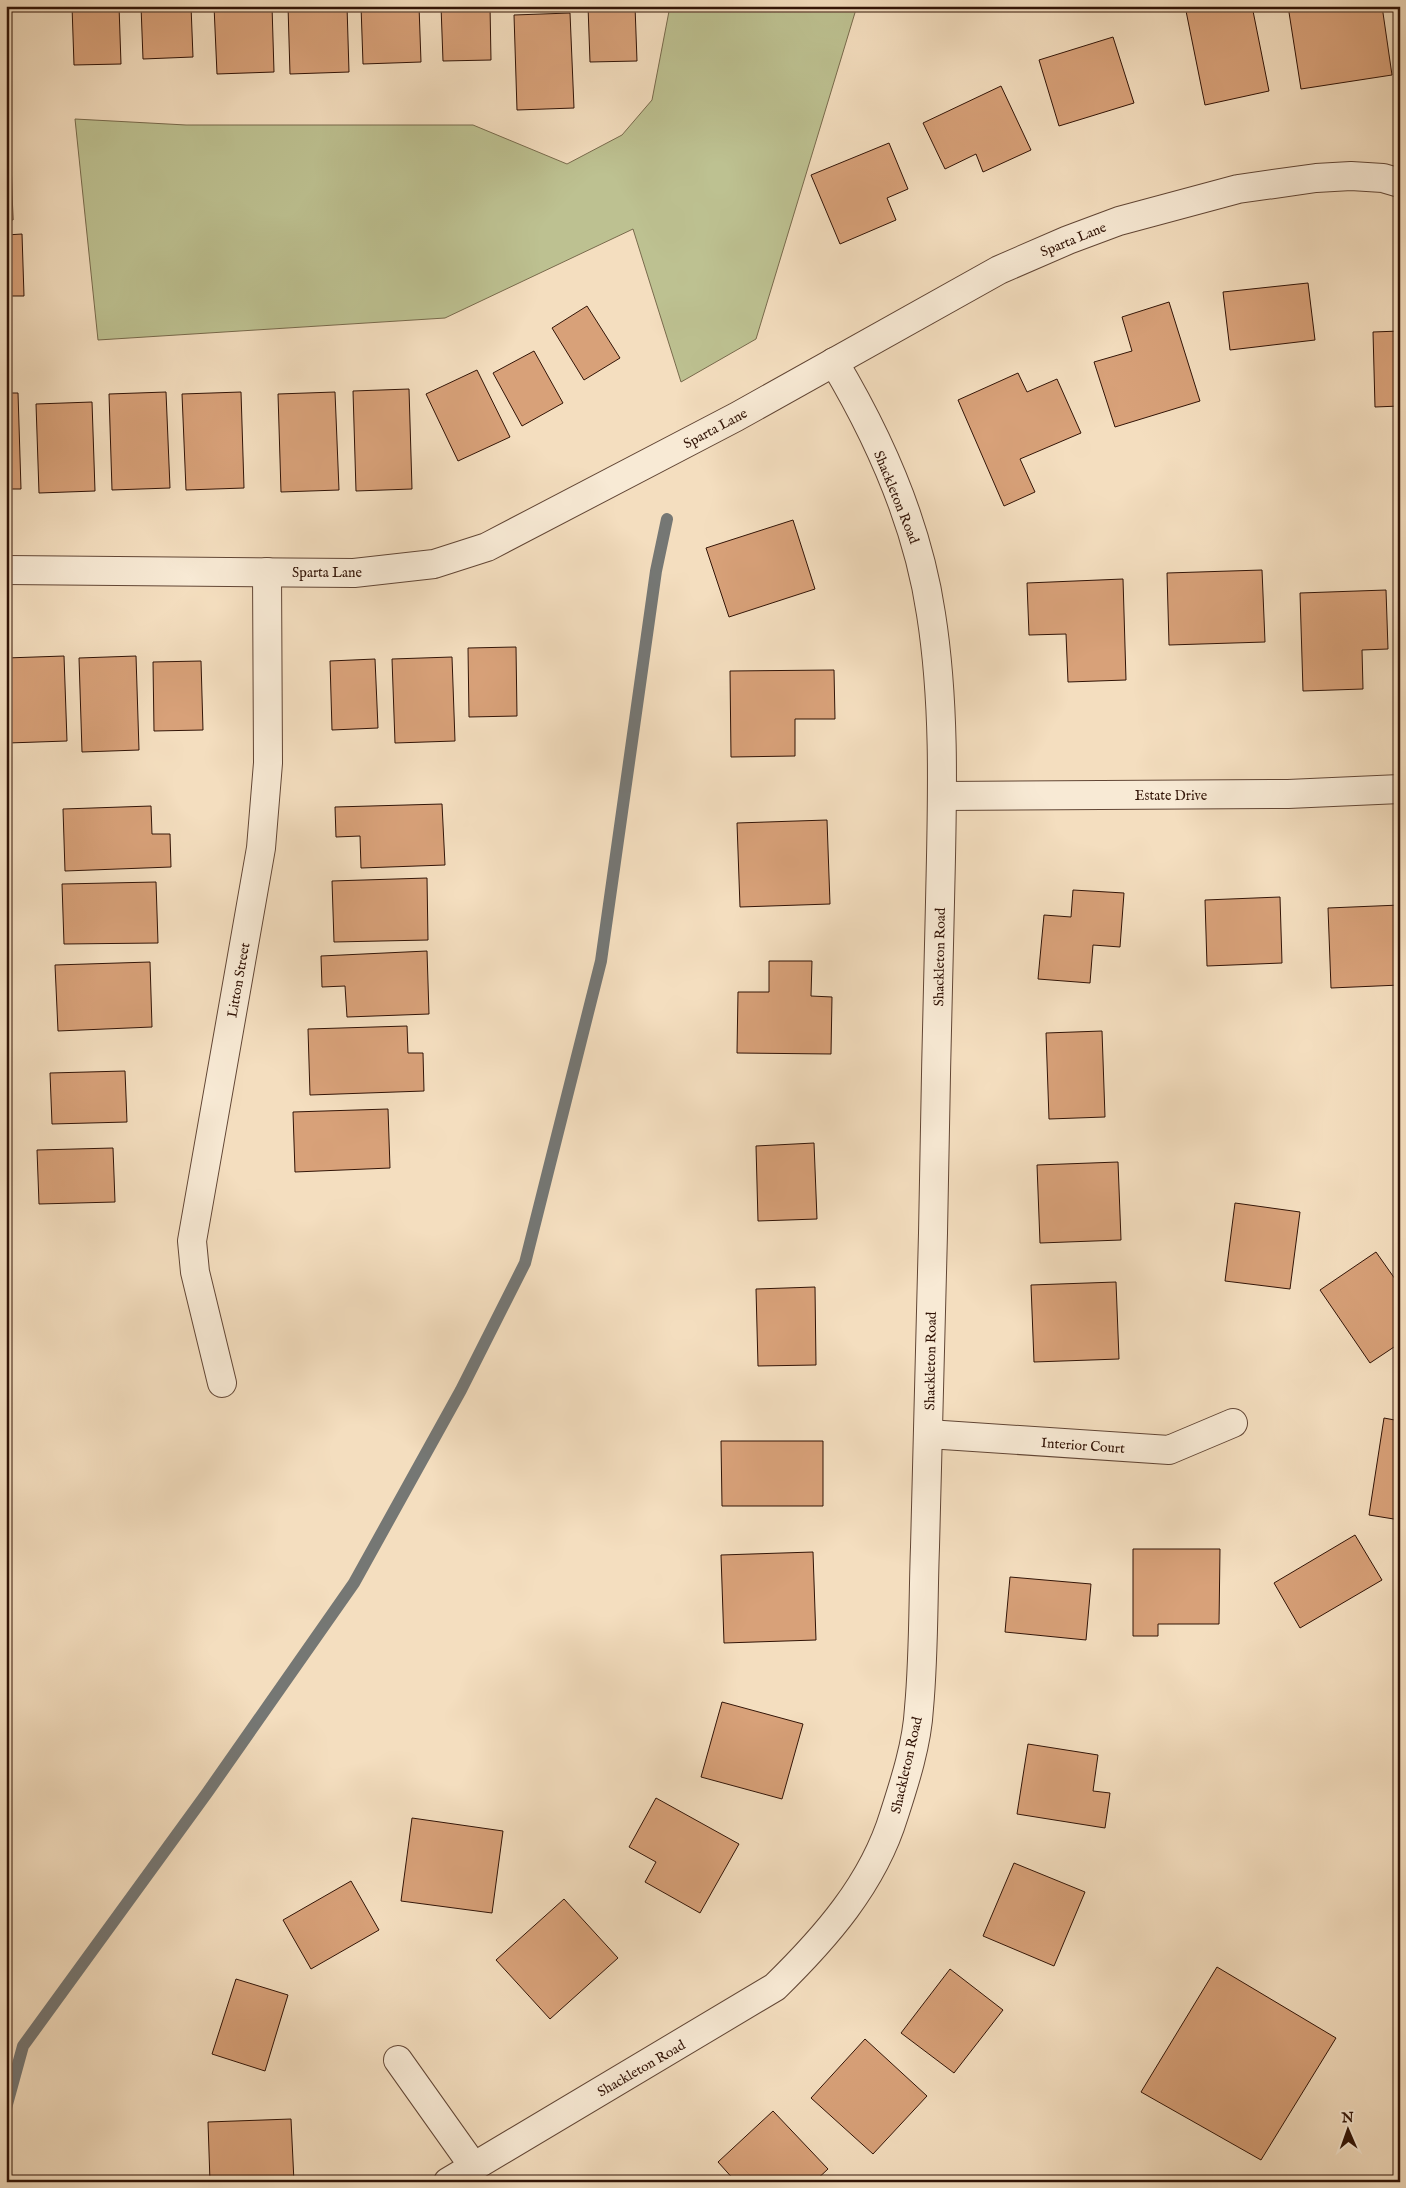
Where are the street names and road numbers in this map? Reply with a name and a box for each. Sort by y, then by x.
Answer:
street label: Sparta Lane [1038,218,1110,261]
street label: Sparta Lane [680,404,751,453]
street label: Shackleton Road [869,448,923,547]
street label: Sparta Lane [292,564,362,582]
street label: Estate Drive [1135,787,1208,805]
street label: Shackleton Road [930,907,950,1007]
street label: Litton Street [224,941,254,1019]
street label: Shackleton Road [921,1311,941,1411]
street label: Interior Court [1040,1434,1126,1458]
street label: Shackleton Road [887,1715,927,1815]
street label: Shackleton Road [594,2036,689,2101]

